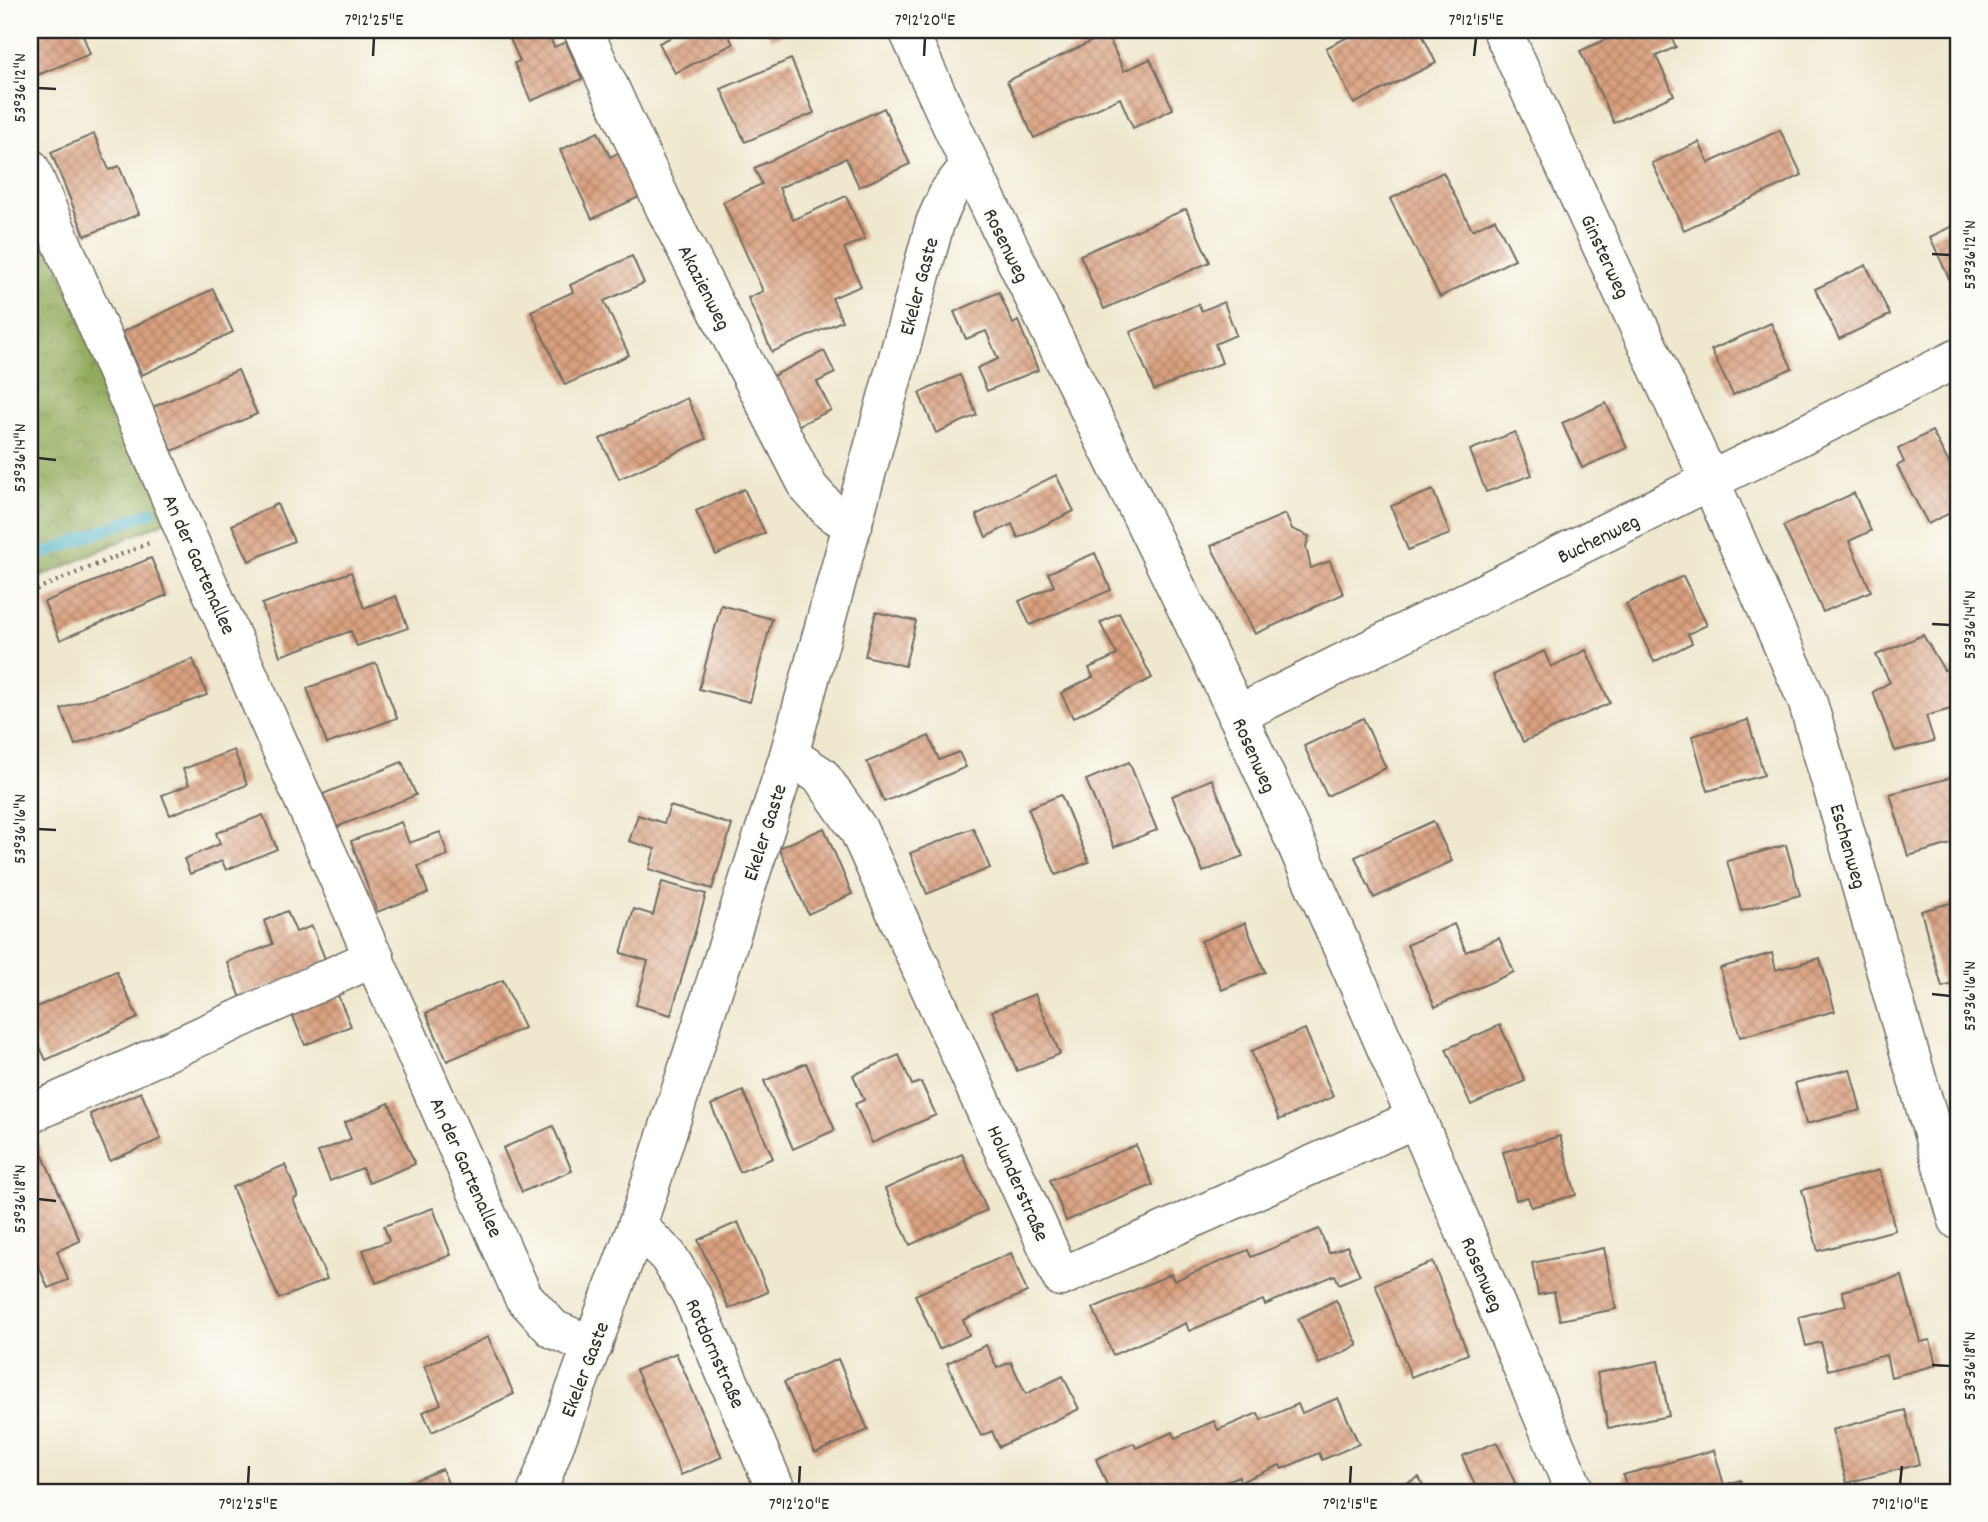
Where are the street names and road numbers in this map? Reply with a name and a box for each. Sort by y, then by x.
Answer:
street label: Rosenweg [973,204,1035,289]
street label: Ginsterweg [1571,210,1636,304]
street label: Ekeler Gaste [893,234,948,339]
street label: Akazienweg [668,240,737,336]
street label: An der Gartenallee [153,490,242,640]
street label: Buchenweg [1553,508,1645,573]
street label: Rosenweg [1222,714,1282,799]
street label: Ekeler Gaste [737,780,797,885]
street label: Eschenweg [1820,801,1873,893]
street label: An der Gartenallee [420,1093,509,1243]
street label: Holunderstraße [977,1121,1055,1247]
street label: Rosenweg [1451,1233,1510,1318]
street label: Rotdornstraße [676,1294,751,1414]
street label: Ekeler Gaste [555,1318,619,1422]

